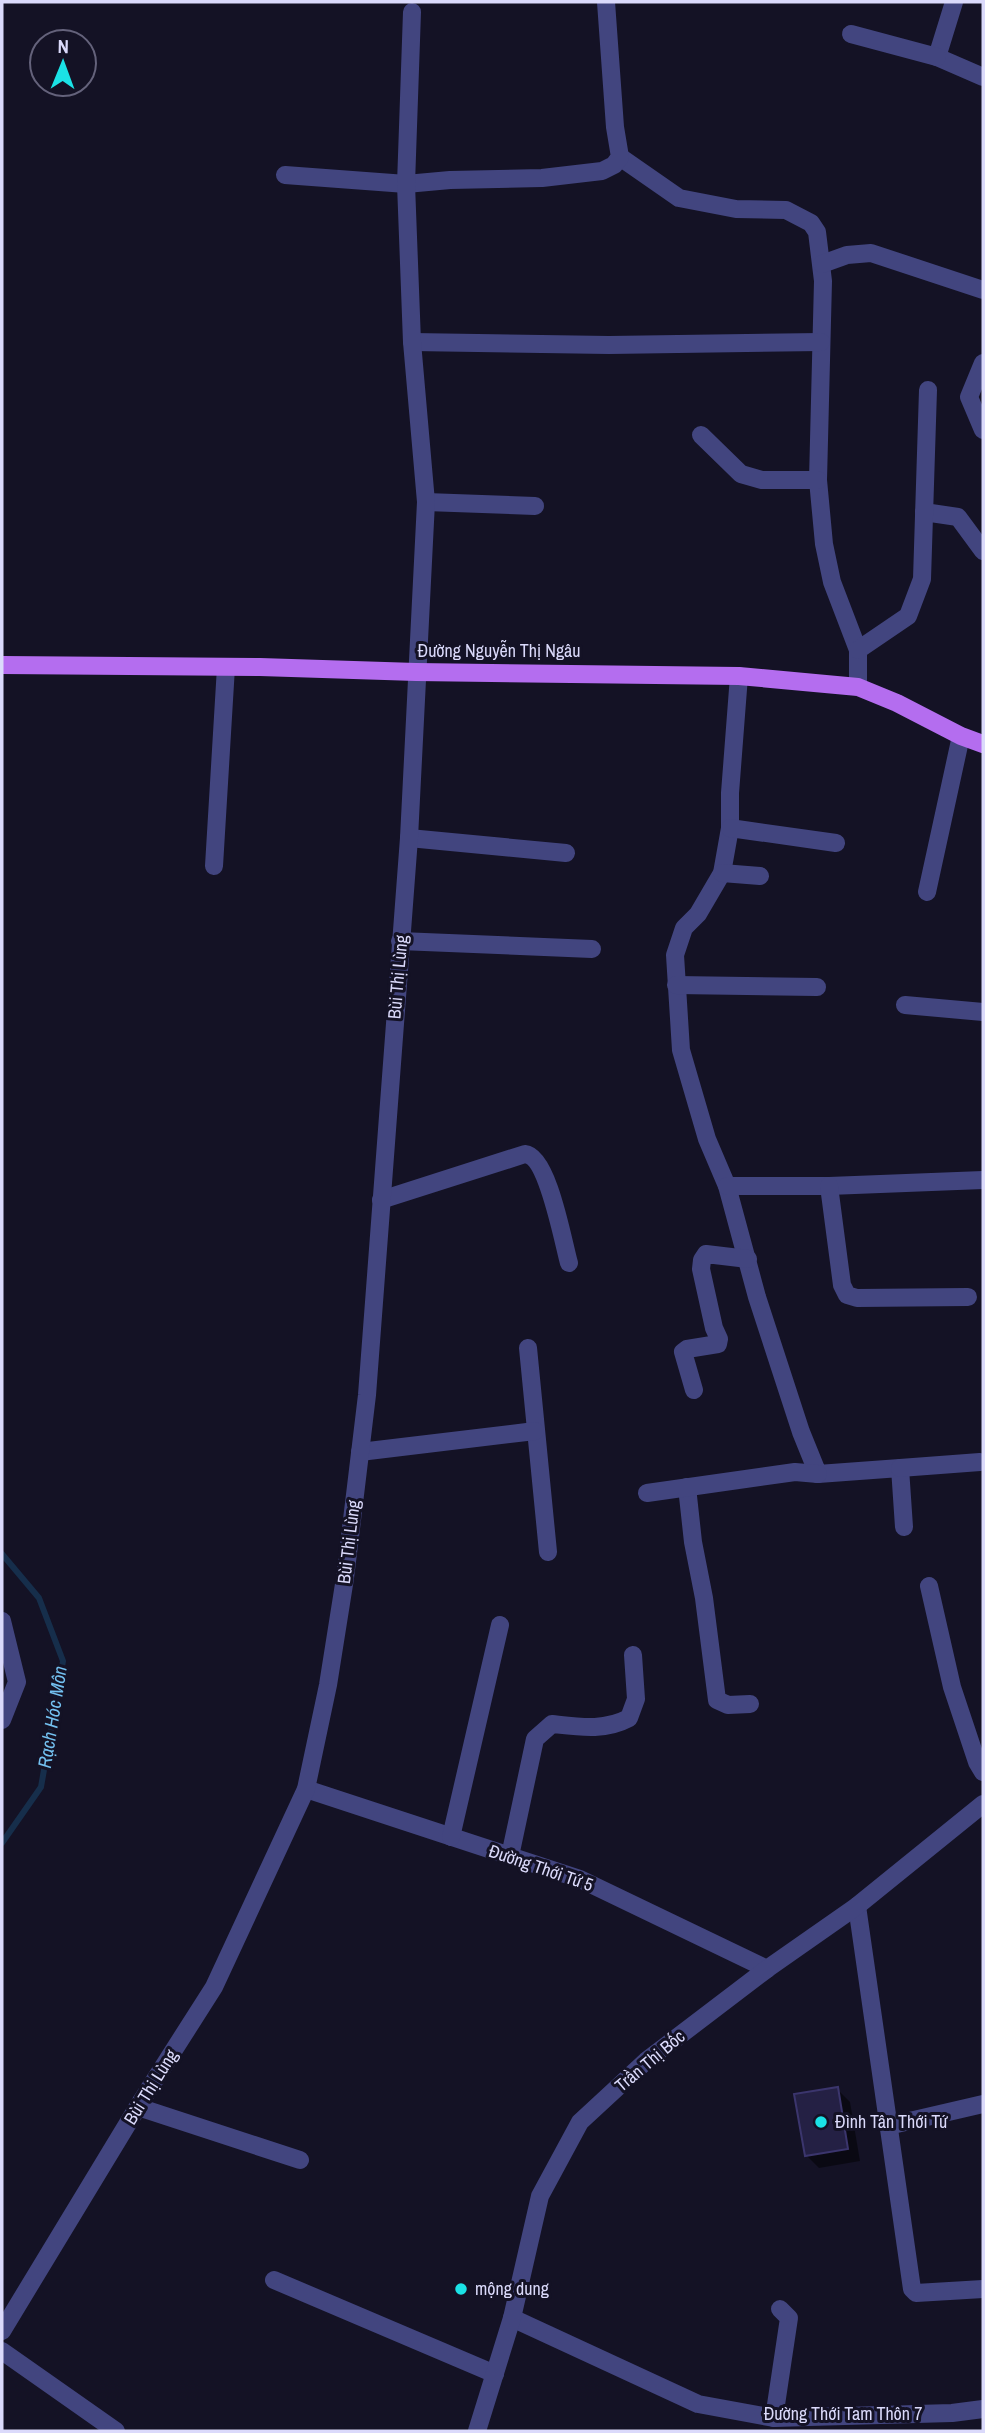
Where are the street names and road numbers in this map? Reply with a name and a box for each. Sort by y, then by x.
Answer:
street label: Đường Nguyễn Thị Ngâu [417,638,581,663]
street label: Bùi Thị Lùng [381,933,414,1020]
street label: Bùi Thị Lùng [331,1498,366,1585]
street label: Đường Thới Tứ 5 [486,1838,597,1897]
street label: Trần Thị Bốc [609,2024,690,2097]
street label: Bùi Thị Lùng [118,2044,184,2129]
street label: Đường Thới Tam Thôn 7 [764,2401,922,2426]

